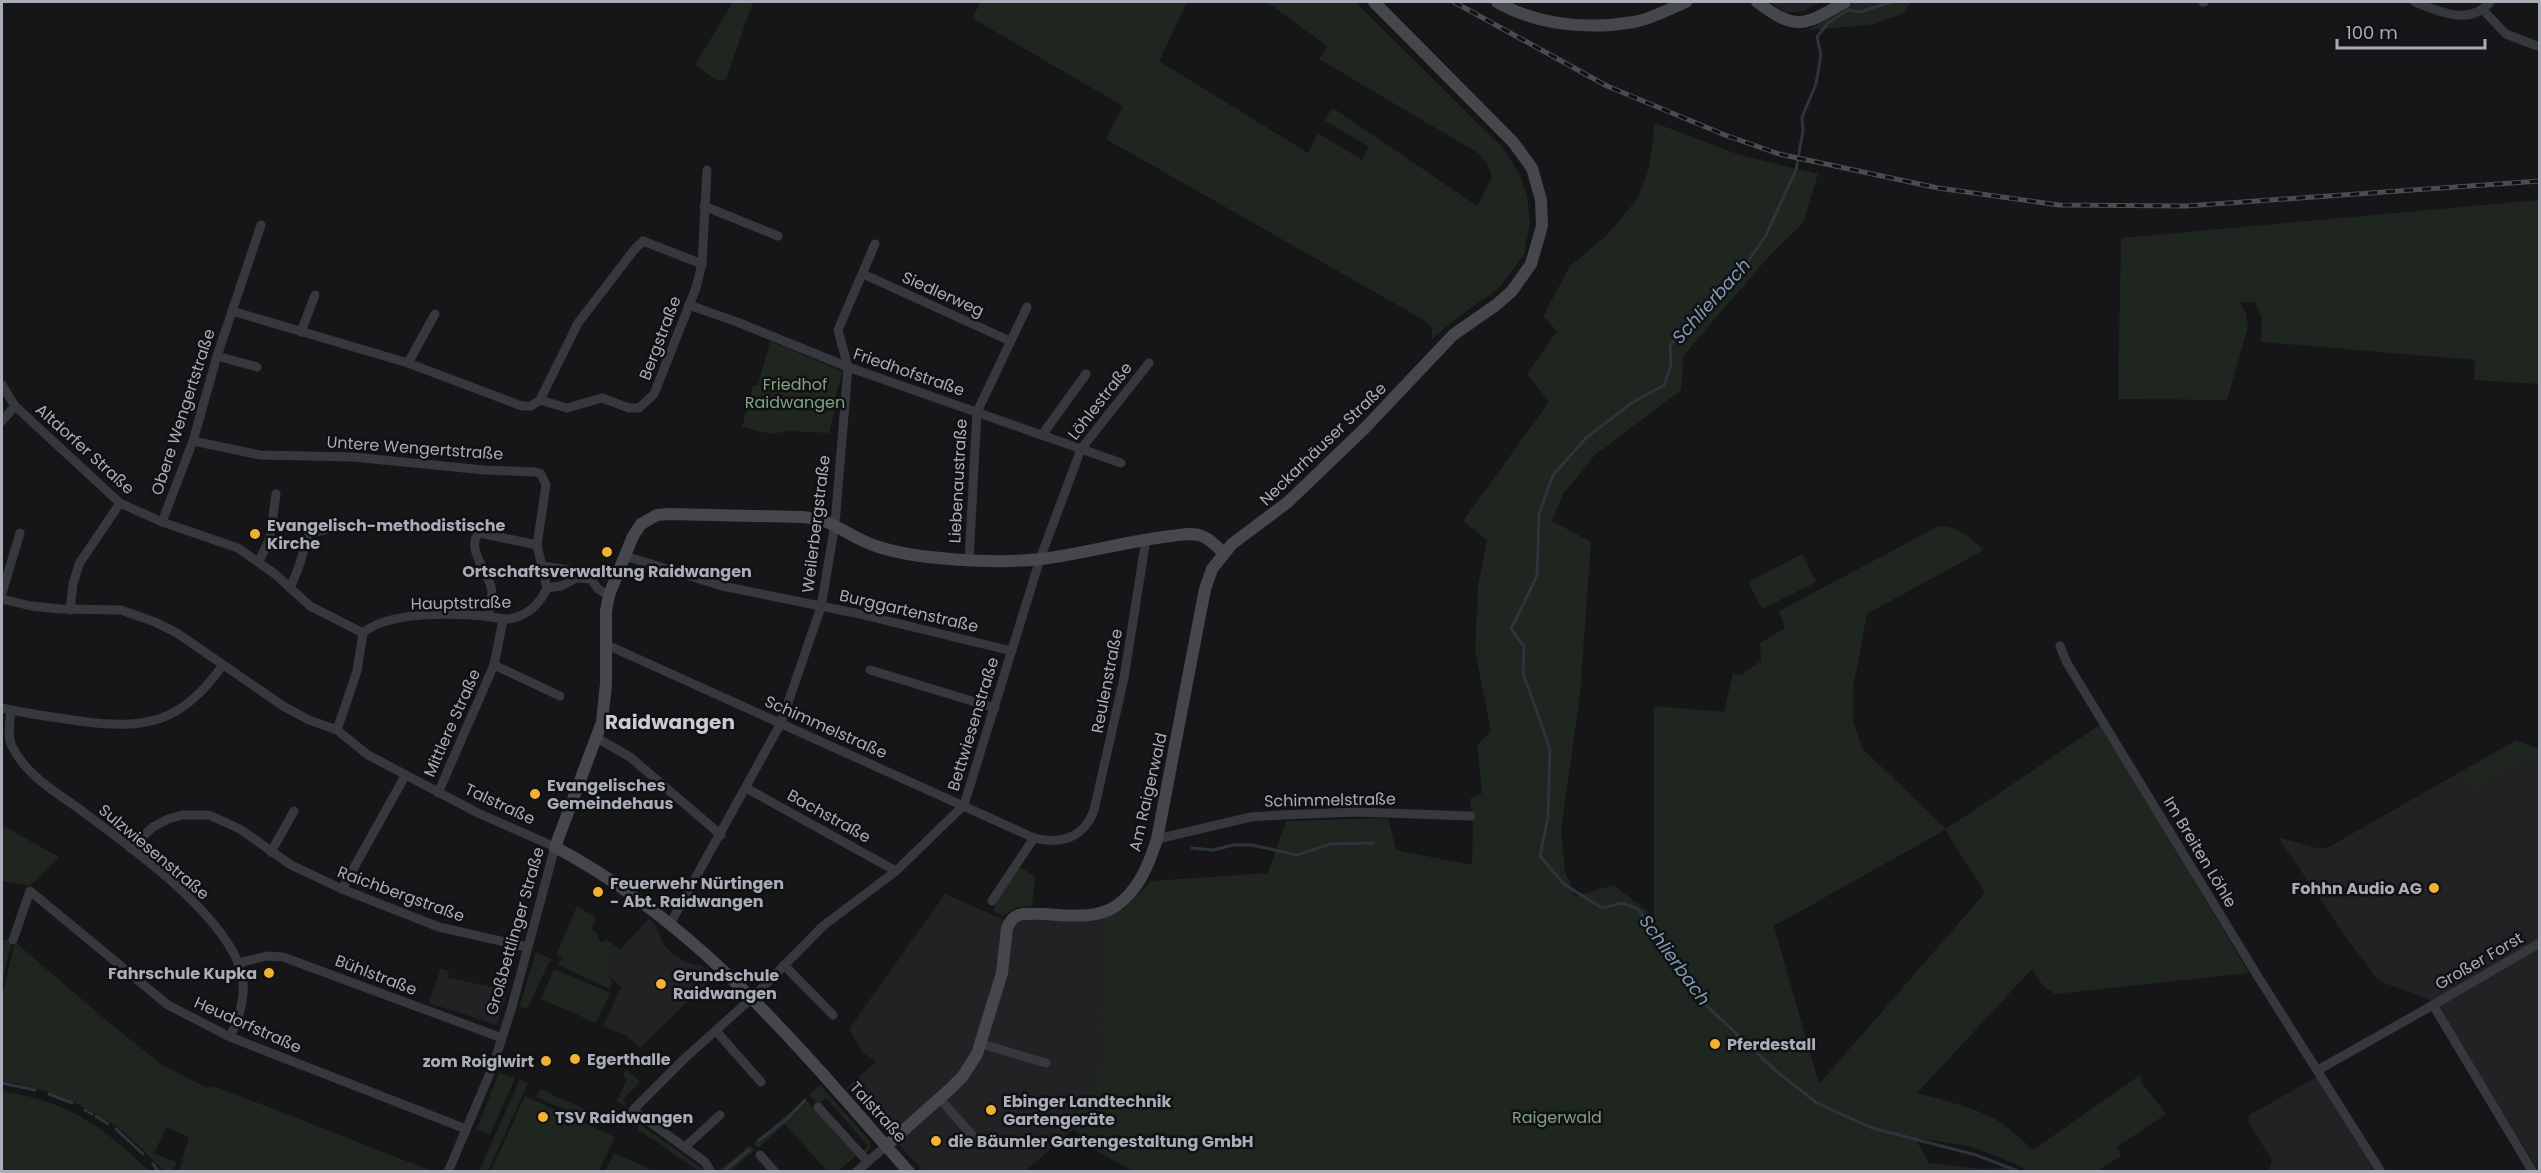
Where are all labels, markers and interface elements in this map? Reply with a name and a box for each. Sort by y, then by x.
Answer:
scale bar [2337,12,2486,50]
text: 100 m [2346,20,2398,45]
water label: Schlierbach [1666,253,1756,349]
street label: Siedlerweg [898,266,988,322]
street label: Bergstraße [633,293,687,383]
street label: Obere Wengertstraße [145,326,221,498]
street label: Friedhofstraße [850,342,968,402]
street label: Löhlestraße [1062,357,1138,445]
park label: Friedhof Raidwangen [745,373,845,414]
street label: Neckarhäuser Straße [1254,377,1392,511]
street label: Altdorfer Straße [31,398,139,500]
street label: Liebenaustraße [943,418,973,544]
street label: Untere Wengertstraße [326,430,504,466]
street label: Weilerbergstraße [796,454,836,594]
place label: Evangelisch-methodistische Kirche [267,514,506,555]
marker: Evangelisch-methodistische Kirche [248,527,262,541]
marker: Ortschaftsverwaltung Raidwangen [600,545,614,559]
place label: Ortschaftsverwaltung Raidwangen [462,560,752,583]
street label: Burggartenstraße [837,584,981,638]
street label: Hauptstraße [411,591,512,615]
street label: Reulenstraße [1086,627,1128,735]
street label: Bettwiesenstraße [942,654,1004,794]
street label: Mittlere Straße [418,665,486,781]
street label: Schimmelstraße [761,690,891,764]
district label: Raidwangen [605,708,735,736]
street label: Am Raigerwald [1123,730,1173,854]
place label: Evangelisches Gemeindehaus [547,774,674,815]
street label: Talstraße [461,778,539,830]
street label: Bachstraße [783,784,875,848]
marker: Evangelisches Gemeindehaus [528,787,542,801]
street label: Schimmelstraße [1264,787,1396,813]
street label: Im Breiten Löhle [2158,792,2242,912]
street label: Sulzwiesenstraße [94,799,214,905]
street label: Großbettlinger Straße [480,844,550,1018]
street label: Raichbergstraße [334,860,468,928]
place label: Feuerwehr Nürtingen - Abt. Raidwangen [610,872,784,913]
place label: Fohhn Audio AG [2292,877,2422,900]
marker: Fohhn Audio AG [2427,881,2441,895]
marker: Feuerwehr Nürtingen - Abt. Raidwangen [591,885,605,899]
water label: Schlierbach [1634,910,1716,1010]
street label: Großer Forst [2431,926,2527,996]
street label: Bühlstraße [332,949,420,1001]
place label: Fahrschule Kupka [108,962,257,985]
place label: Grundschule Raidwangen [673,964,779,1005]
marker: Fahrschule Kupka [262,966,276,980]
marker: Grundschule Raidwangen [654,977,668,991]
street label: Heudorfstraße [191,991,305,1059]
place label: Pferdestall [1727,1033,1816,1056]
marker: Pferdestall [1708,1037,1722,1051]
place label: Egerthalle [587,1048,671,1071]
place label: zom Roiglwirt [423,1050,534,1073]
marker: Egerthalle [568,1052,582,1066]
marker: zom Roiglwirt [539,1054,553,1068]
street label: Talstraße [844,1076,912,1148]
place label: Ebinger Landtechnik Gartengeräte [1003,1090,1171,1131]
marker: Ebinger Landtechnik Gartengeräte [984,1103,998,1117]
place label: TSV Raidwangen [555,1106,693,1129]
park label: Raigerwald [1512,1106,1602,1129]
marker: TSV Raidwangen [536,1110,550,1124]
place label: die Bäumler Gartengestaltung GmbH [948,1130,1254,1153]
marker: die Bäumler Gartengestaltung GmbH [929,1134,943,1148]

